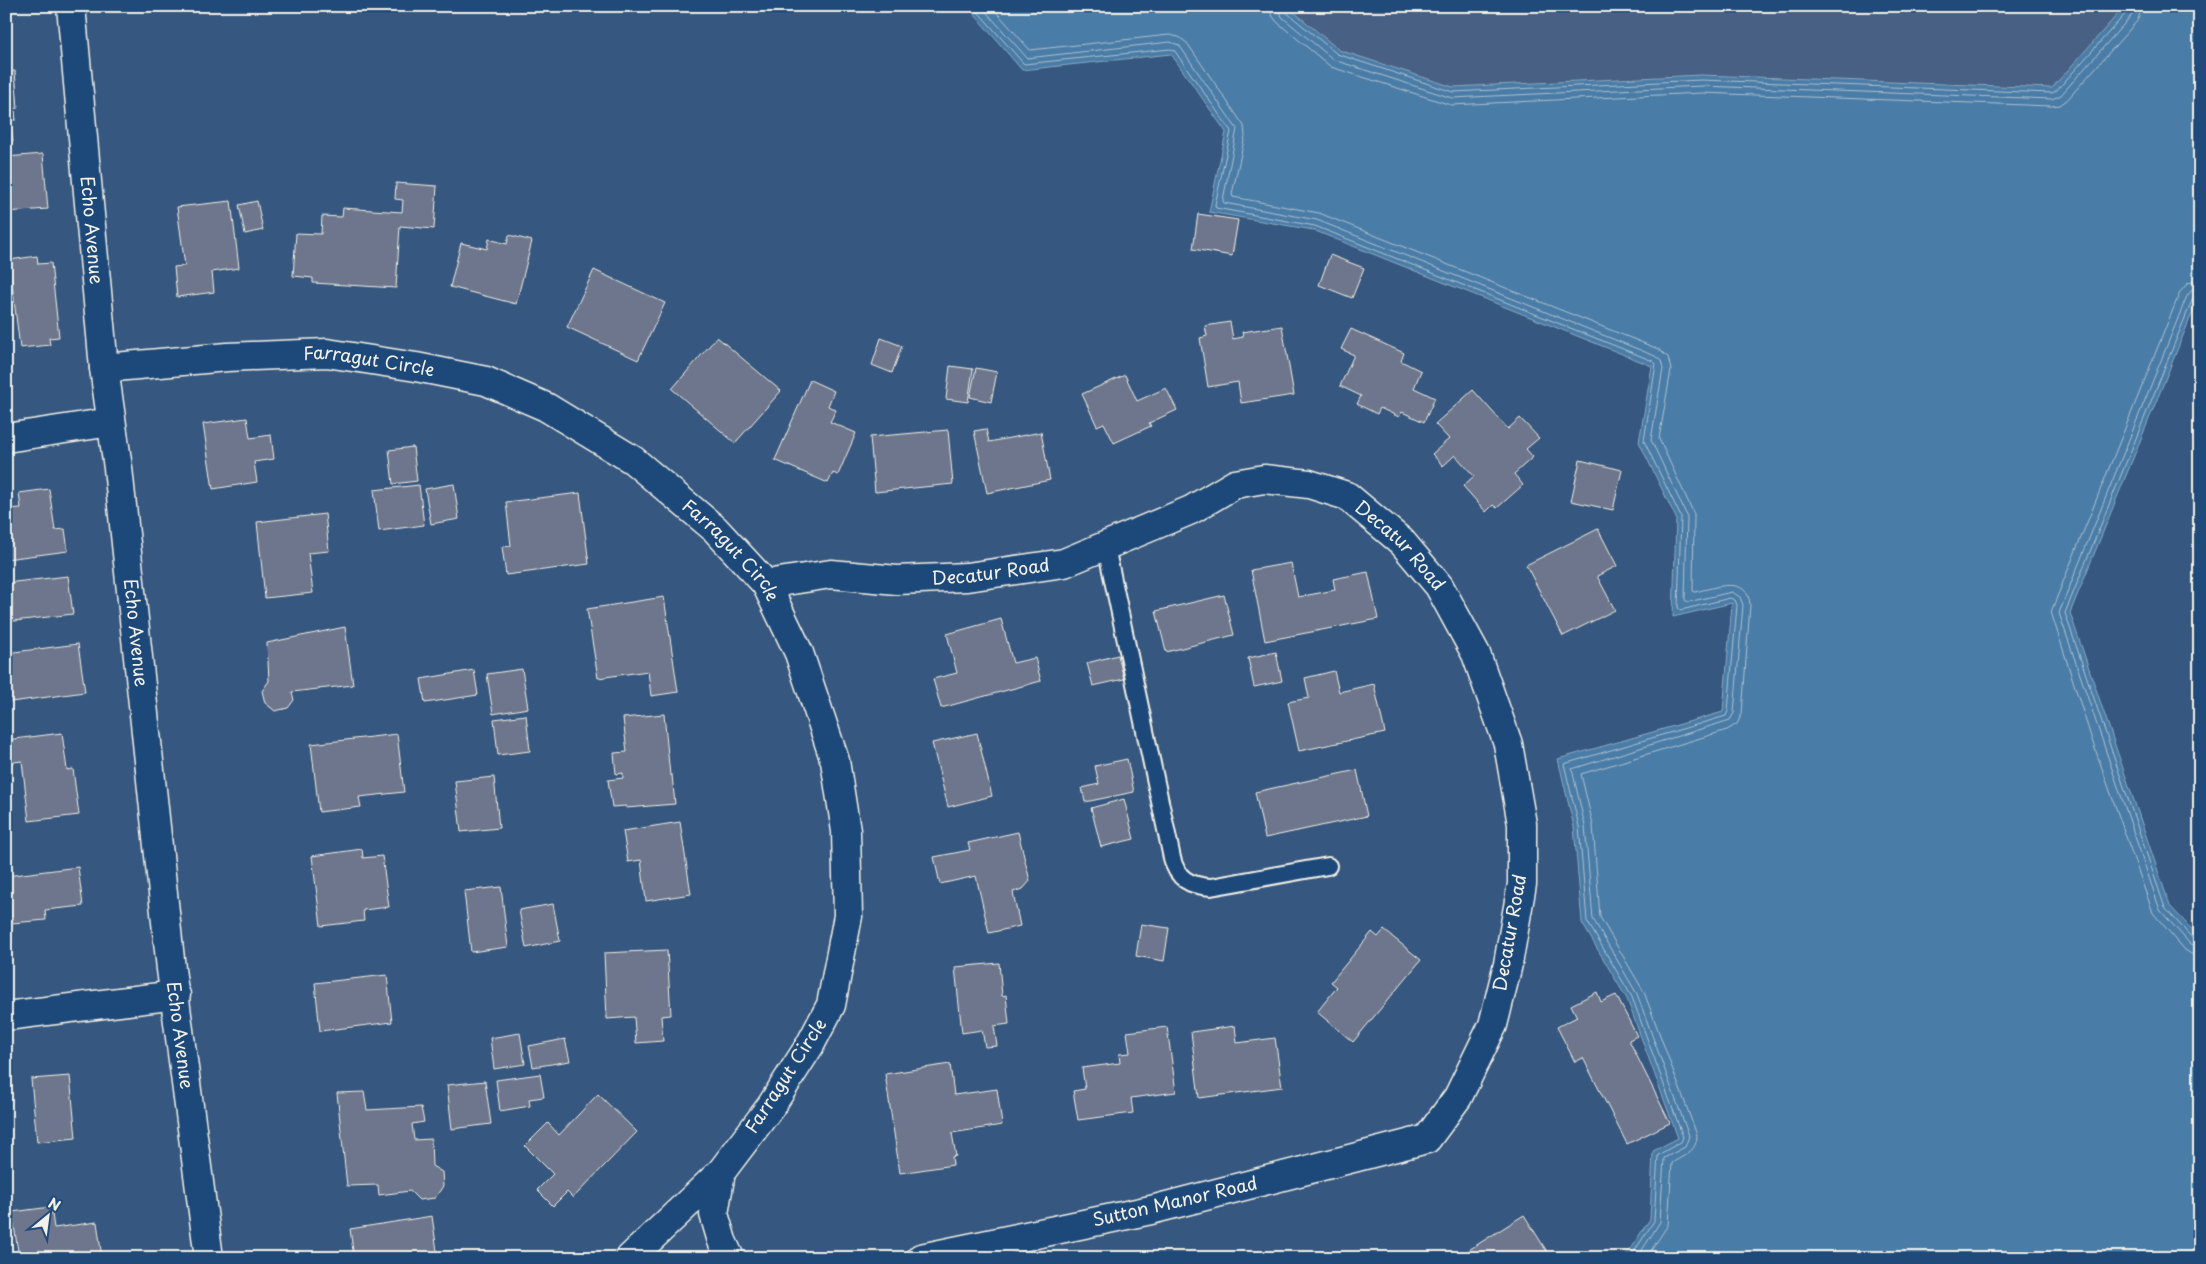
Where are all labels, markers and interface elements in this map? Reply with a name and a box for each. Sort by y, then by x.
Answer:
street label: Echo Avenue [75,175,111,285]
street label: Farragut Circle [303,338,437,382]
street label: Farragut Circle [677,492,787,605]
street label: Decatur Road [1349,493,1452,596]
street label: Decatur Road [931,550,1051,591]
street label: Echo Avenue [118,577,156,688]
street label: Decatur Road [1485,872,1532,994]
street label: Echo Avenue [161,979,202,1091]
street label: Farragut Circle [737,1012,832,1138]
street label: Sutton Manor Road [1089,1168,1260,1233]
north arrow [22,1192,72,1242]
text: N [45,1192,64,1216]

